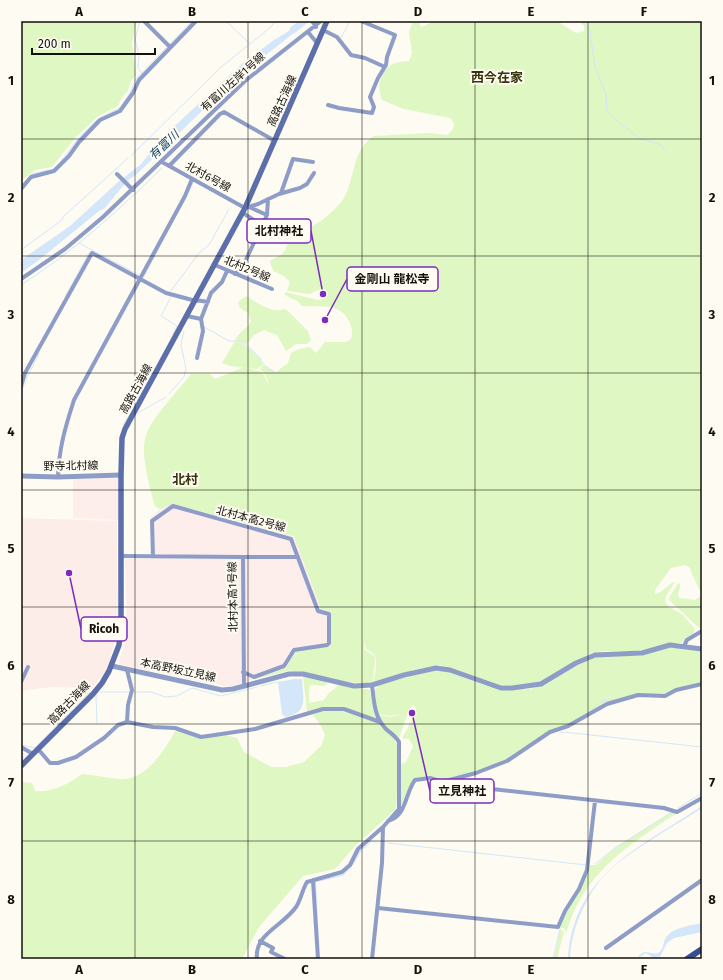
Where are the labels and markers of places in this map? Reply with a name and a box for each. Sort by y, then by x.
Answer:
callout: 北村神社 [247,219,311,243]
callout: 金剛山 龍松寺 [347,267,438,291]
callout: Ricoh [81,617,127,641]
callout: 立見神社 [430,779,494,803]

